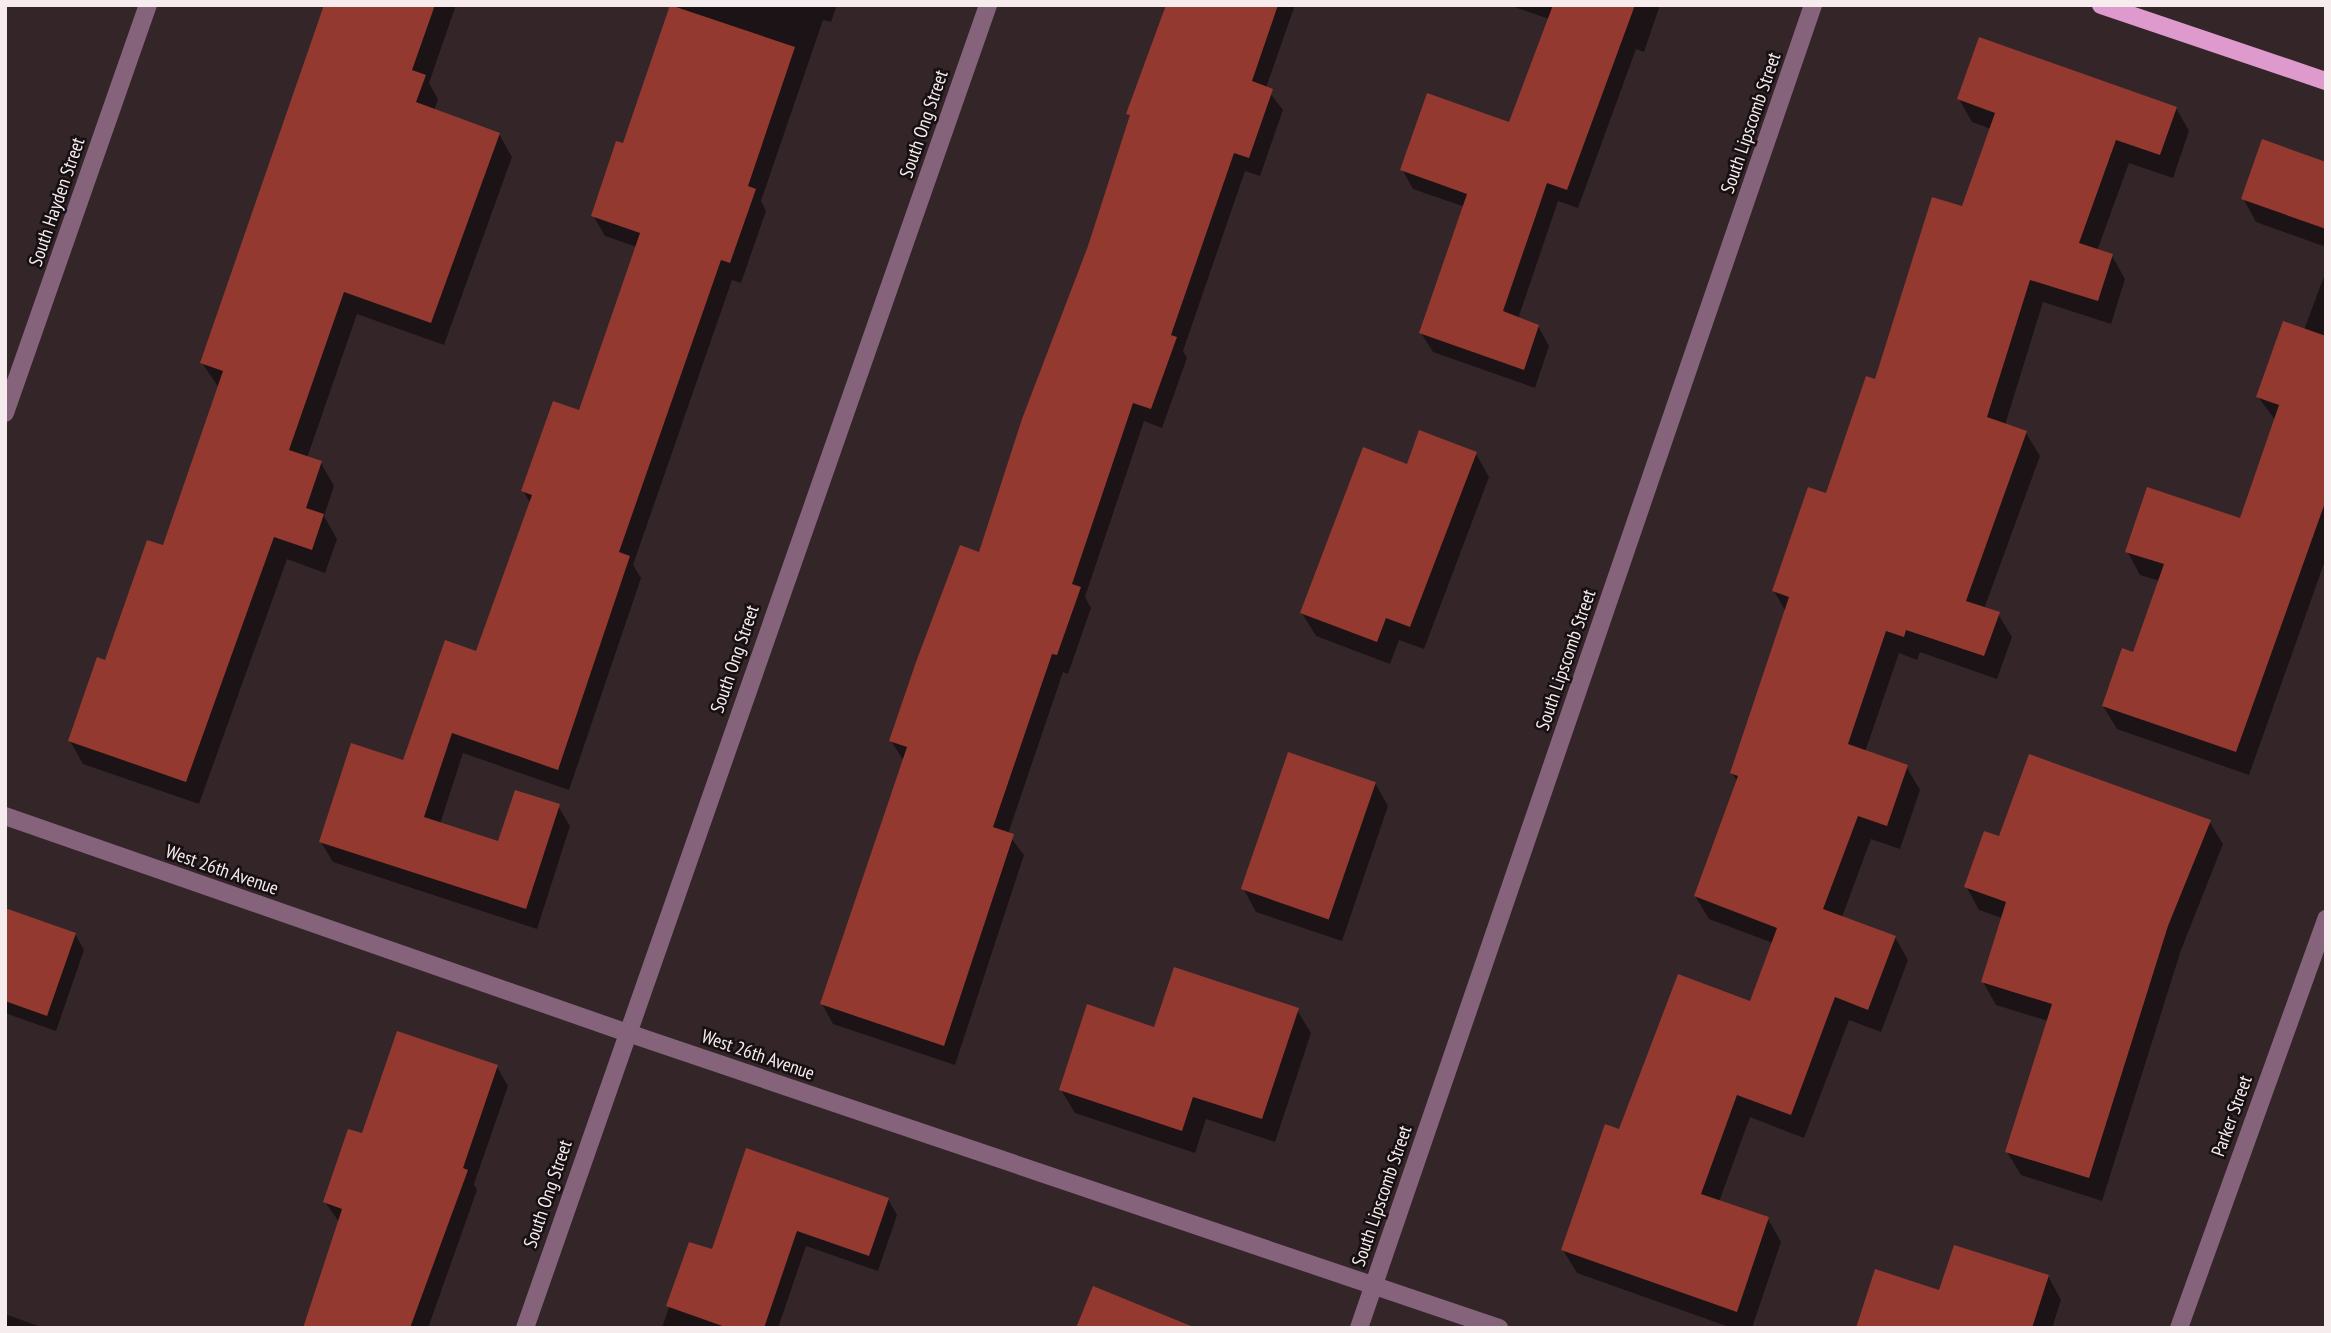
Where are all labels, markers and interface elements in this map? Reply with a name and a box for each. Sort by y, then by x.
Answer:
street label: South Lipscomb Street [1716,50,1786,196]
street label: South Ong Street [895,67,953,181]
street label: South Hayden Street [24,135,90,269]
street label: South Lipscomb Street [1531,587,1601,733]
street label: South Ong Street [706,602,764,716]
street label: West 26th Avenue [162,840,282,900]
street label: West 26th Avenue [698,1025,818,1085]
street label: Parker Street [2207,1072,2257,1160]
street label: South Lipscomb Street [1347,1123,1417,1269]
street label: South Ong Street [519,1137,577,1251]

